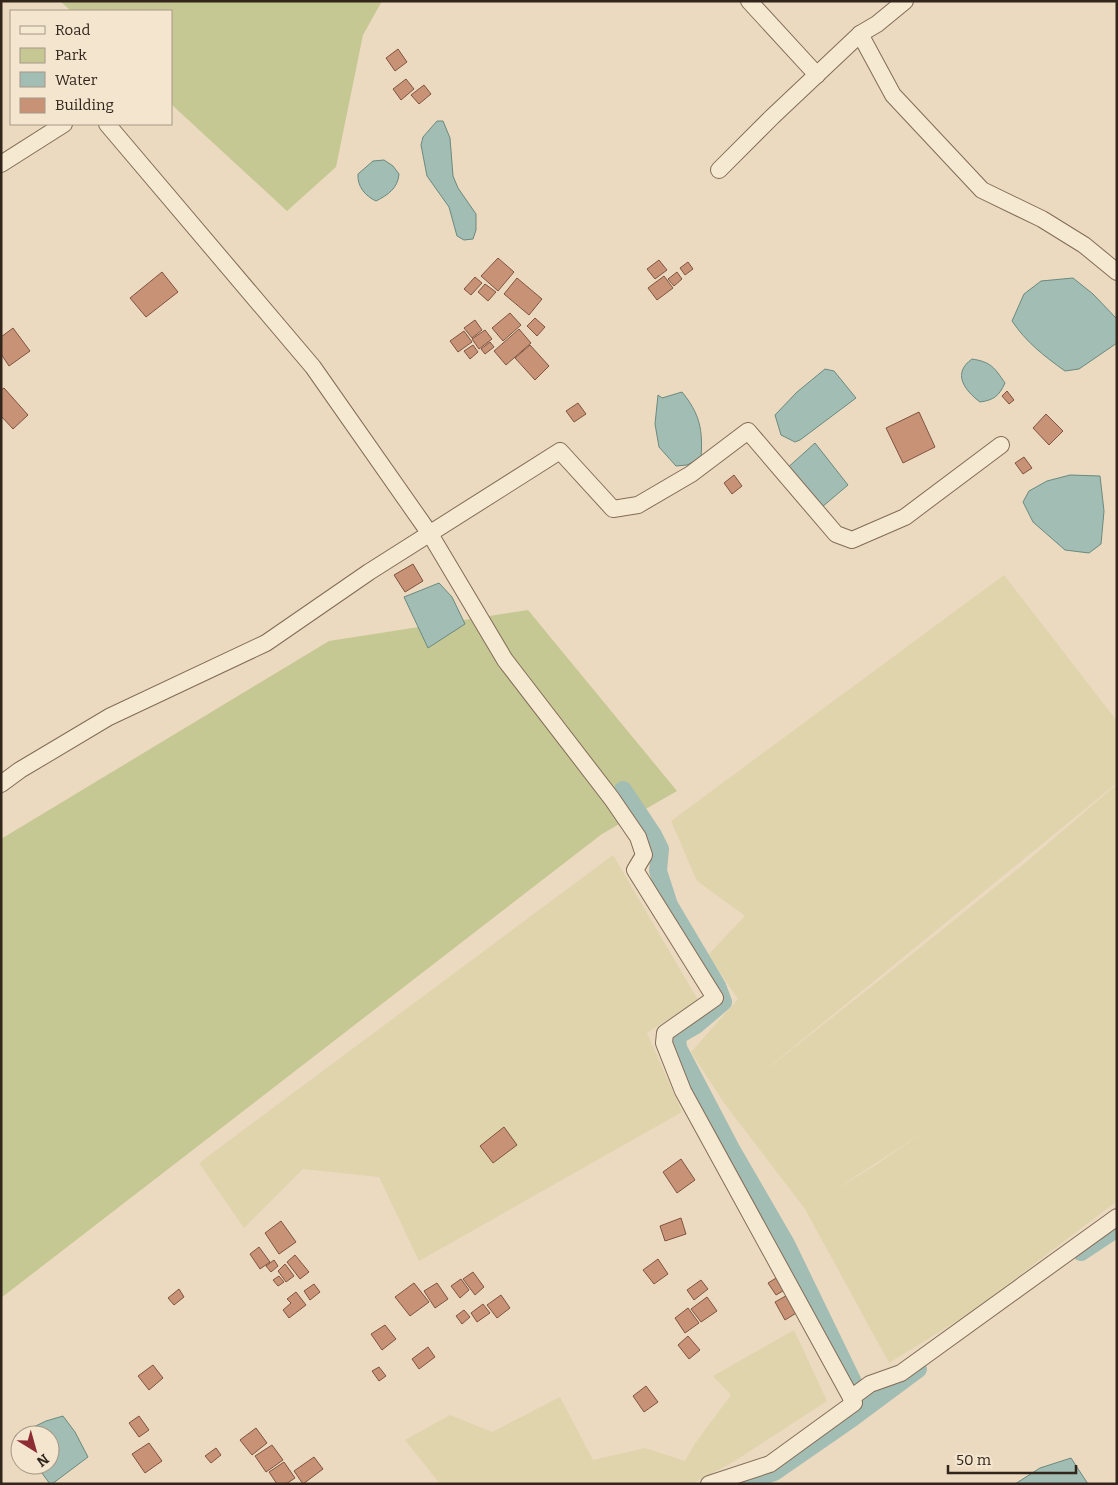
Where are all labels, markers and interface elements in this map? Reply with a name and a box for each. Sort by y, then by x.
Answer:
legend [10,10,172,125]
text: Road [55,21,90,39]
text: Park [55,46,87,64]
text: Water [55,71,98,89]
text: Building [55,96,114,114]
north arrow [10,1425,60,1475]
scale bar [948,1442,1076,1474]
text: N [33,1450,52,1470]
text: 50 m [956,1451,992,1469]

